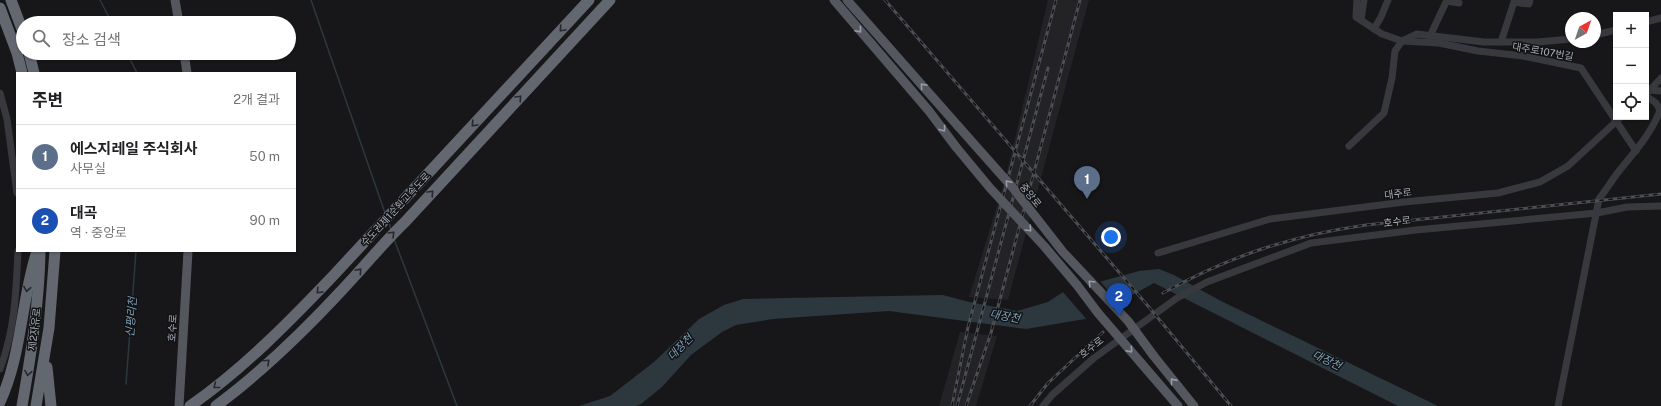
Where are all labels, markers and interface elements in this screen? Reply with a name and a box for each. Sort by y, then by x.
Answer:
north arrow [1565,12,1601,48]
map controls [1613,12,1649,120]
button: + [1613,12,1649,48]
search box [16,16,296,60]
one-way arrow [560,24,567,31]
one-way arrow [855,25,862,32]
icon: search [30,27,52,49]
text: 장소 검색 [62,31,121,48]
street label: 대주로107번길 [1511,40,1575,62]
button: − [1613,48,1649,84]
one-way arrow [920,83,928,91]
button: locate [1613,84,1649,120]
text: 주변 [32,90,63,110]
text: 2개 결과 [233,92,280,107]
one-way arrow [515,95,522,103]
one-way arrow [471,119,479,127]
one-way arrow [938,125,945,132]
text: 에스지레일 주식회사 [70,140,198,157]
text: 1 [42,149,48,164]
text: 50 m [249,149,280,164]
text: 사무실 [70,161,106,176]
pin: 1 [1074,166,1100,199]
street label: 수도권제1순환고속도로 [358,170,432,248]
one-way arrow [1006,180,1013,188]
street label: 중앙로 [1018,180,1044,210]
street label: 대주로 [1384,185,1412,201]
one-way arrow [427,190,434,198]
text: 대곡 [70,204,98,221]
text: 2 [41,213,49,228]
text: 90 m [250,213,280,228]
street label: 호수로 [1383,213,1411,229]
one-way arrow [1024,224,1031,232]
text: 역 · 중앙로 [70,225,127,240]
your location [1101,227,1121,247]
one-way arrow [388,231,395,239]
one-way arrow [355,268,362,275]
one-way arrow [1088,280,1096,288]
pin: 2 [1106,283,1132,316]
one-way arrow [23,286,32,292]
one-way arrow [316,286,323,294]
water label: 신평리천 [124,295,139,338]
street label: 제2자유로 [25,307,43,351]
water label: 대장천 [989,307,1023,325]
street label: 호수로 [165,314,179,342]
water label: 대장천 [665,331,696,362]
street label: 호수로 [1076,334,1106,360]
one-way arrow [1125,345,1132,353]
water label: 대장천 [1311,348,1345,373]
one-way arrow [263,360,270,367]
one-way arrow [24,370,32,376]
one-way arrow [1171,378,1178,385]
one-way arrow [213,381,220,388]

